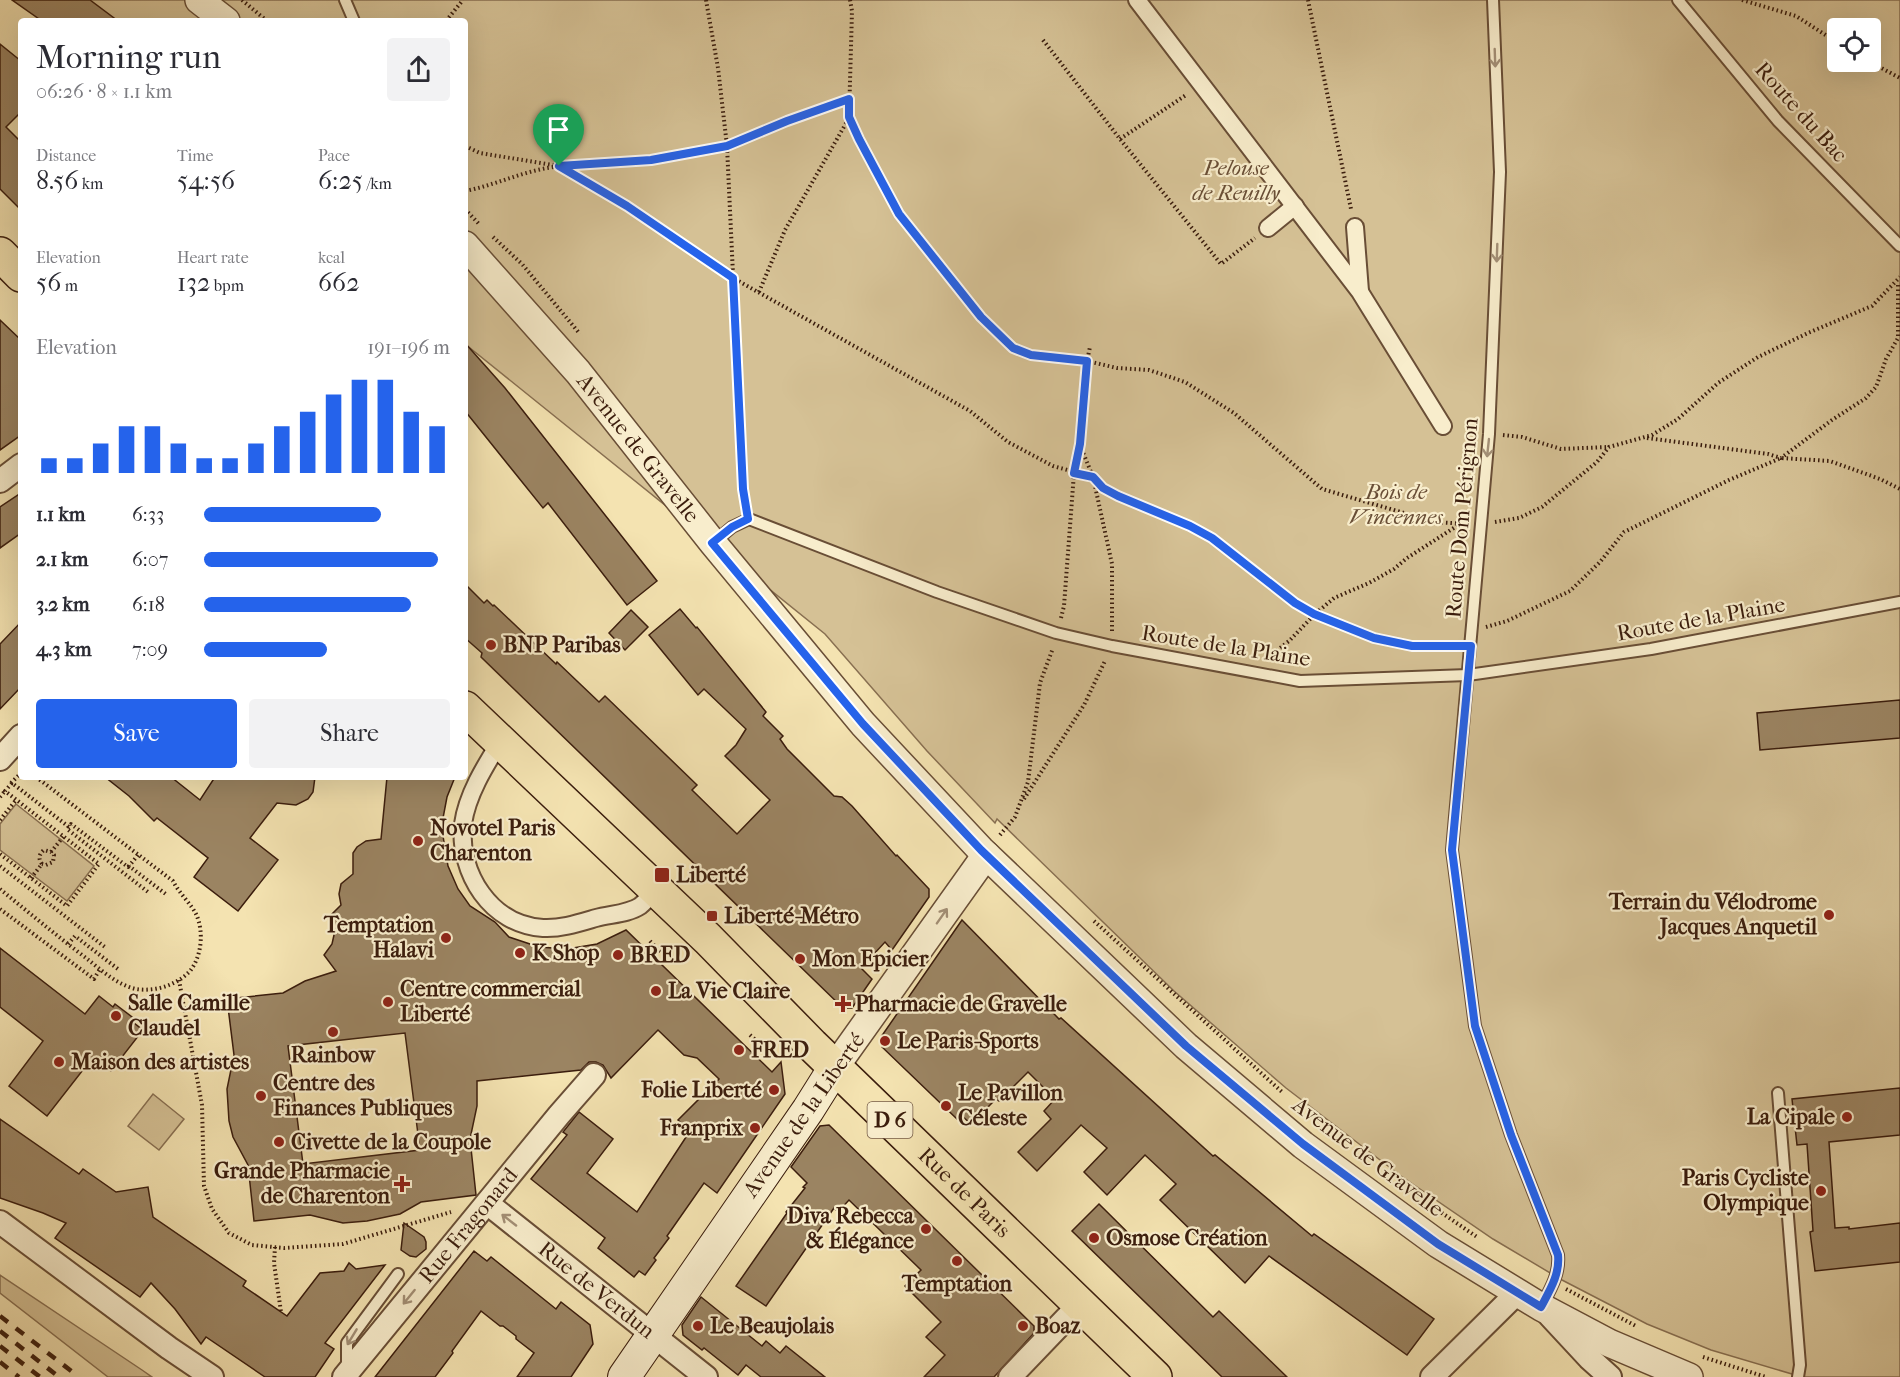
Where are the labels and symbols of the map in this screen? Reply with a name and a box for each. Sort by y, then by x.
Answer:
one-way arrow [1490,48,1501,68]
street label: Route du Bac [1749,57,1853,168]
pin [533,104,584,166]
park label: Pelouse de Reuilly [1192,155,1281,206]
one-way arrow [1491,243,1502,263]
street label: Avenue de Gravelle [571,368,705,528]
street label: Route Dom Pérignon [1440,417,1484,619]
one-way arrow [1482,438,1493,458]
park label: Bois de Vincennes [1349,479,1444,530]
street label: Route de la Plaine [1615,591,1787,647]
street label: Route de la Plaine [1140,620,1312,672]
place label: BNP Paribas [503,632,621,658]
marker: BNP Paribas [484,638,498,652]
place label: Novotel Paris Charenton [430,815,555,866]
marker: Novotel Paris Charenton [411,834,425,848]
place label: Liberté [676,862,746,888]
marker: Liberté [653,866,671,884]
place label: Terrain du Vélodrome Jacques Anquetil [1608,889,1818,940]
place label: Liberté-Métro [724,903,859,929]
marker: Terrain du Vélodrome Jacques Anquetil [1822,908,1836,922]
marker: Liberté-Métro [705,909,719,923]
one-way arrow [936,909,948,925]
place label: Temptation Halavi [323,912,435,963]
marker: Temptation Halavi [439,931,453,945]
place label: K Shop [532,940,599,966]
place label: BRED [630,942,691,968]
marker: K Shop [513,946,527,960]
place label: Mon Epicier [811,946,929,972]
marker: BRED [611,948,625,962]
marker: Mon Epicier [793,952,807,966]
place label: Centre commercial Liberté [400,976,582,1027]
place label: La Vie Claire [668,978,790,1004]
marker: La Vie Claire [649,984,663,998]
place label: Salle Camille Claudel [128,990,250,1041]
place label: Pharmacie de Gravelle [855,991,1067,1017]
marker: Centre commercial Liberté [381,995,395,1009]
marker: Pharmacie de Gravelle [836,997,850,1011]
marker: Salle Camille Claudel [109,1009,123,1023]
marker: Rainbow [326,1025,340,1039]
street label: Avenue de la Liberté [737,1028,870,1203]
place label: Le Paris-Sports [897,1028,1039,1054]
marker: Le Paris-Sports [878,1034,892,1048]
place label: FRED [750,1037,809,1063]
place label: Rainbow [291,1042,377,1068]
marker: FRED [732,1043,746,1057]
place label: Maison des artistes [70,1049,249,1075]
marker: Maison des artistes [52,1055,66,1069]
place label: Centre des Finances Publiques [272,1070,452,1121]
place label: Folie Liberté [640,1077,762,1103]
place label: Le Pavillon Céleste [958,1080,1063,1131]
marker: Folie Liberté [767,1083,781,1097]
marker: Centre des Finances Publiques [254,1089,268,1103]
street label: Avenue de Gravelle [1287,1091,1449,1222]
marker: Le Pavillon Céleste [939,1099,953,1113]
road number: D 6 [868,1102,912,1138]
place label: La Cipale [1747,1104,1835,1130]
marker: La Cipale [1840,1110,1854,1124]
place label: Franprix [659,1115,744,1141]
marker: Franprix [748,1121,762,1135]
place label: Civette de la Coupole [291,1129,491,1155]
marker: Civette de la Coupole [272,1135,286,1149]
street label: Rue de Paris [913,1142,1016,1243]
place label: Grande Pharmacie de Charenton [214,1158,390,1209]
street label: Rue Fragonard [413,1162,524,1289]
place label: Paris Cycliste Olympique [1682,1165,1809,1216]
marker: Grande Pharmacie de Charenton [395,1177,409,1191]
marker: Paris Cycliste Olympique [1814,1184,1828,1198]
place label: Diva Rebecca & Élégance [787,1203,915,1254]
one-way arrow [501,1214,517,1227]
marker: Diva Rebecca & Élégance [919,1222,933,1236]
place label: Osmose Création [1106,1225,1268,1251]
marker: Osmose Création [1087,1231,1101,1245]
street label: Rue de Verdun [533,1236,660,1344]
marker: Temptation [950,1254,964,1268]
place label: Temptation [901,1271,1012,1297]
one-way arrow [403,1288,416,1304]
place label: Le Beaujolais [710,1313,834,1339]
place label: Boaz [1035,1313,1081,1339]
marker: Le Beaujolais [691,1319,705,1333]
marker: Boaz [1016,1319,1030,1333]
one-way arrow [346,1329,358,1346]

